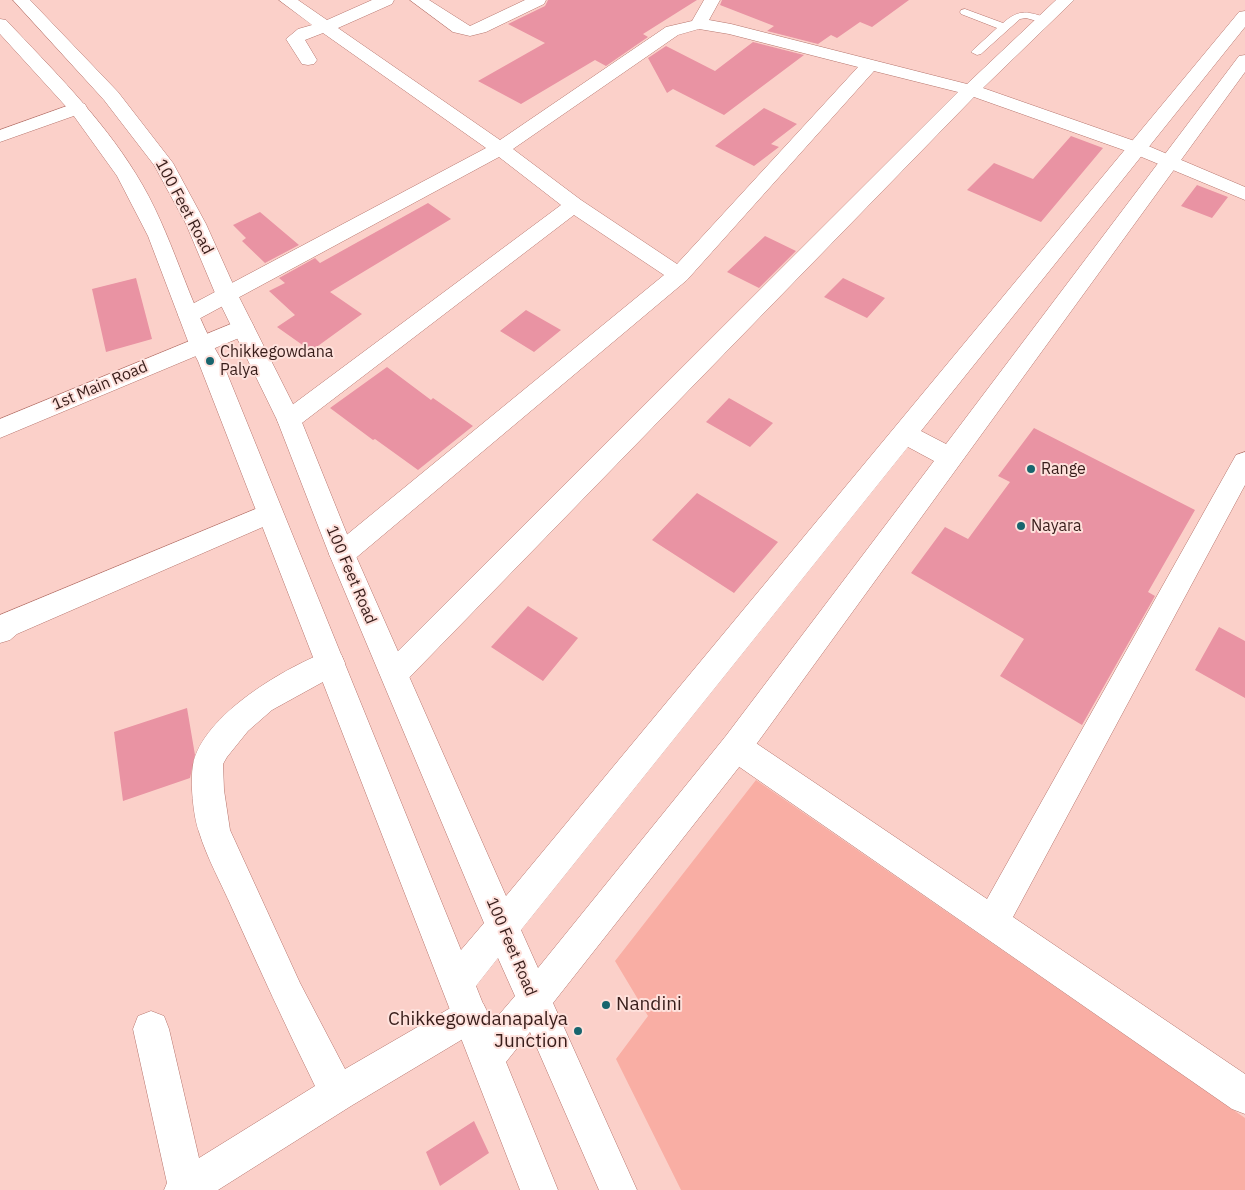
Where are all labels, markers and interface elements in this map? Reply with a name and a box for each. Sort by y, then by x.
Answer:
street label: 100 Feet Road [151,156,217,258]
place label: Chikkegowdana Palya [220,342,333,380]
marker: Chikkegowdana Palya [204,355,216,367]
street label: 1st Main Road [49,357,151,415]
place label: Range [1041,459,1086,479]
marker: Range [1025,463,1037,475]
place label: Nayara [1031,516,1081,536]
marker: Nayara [1015,520,1027,532]
street label: 100 Feet Road [322,523,380,627]
street label: 100 Feet Road [482,895,540,999]
place label: Nandini [616,994,682,1016]
marker: Nandini [600,999,612,1011]
place label: Chikkegowdanapalya Junction [388,1009,568,1053]
marker: Chikkegowdanapalya Junction [572,1025,584,1037]

